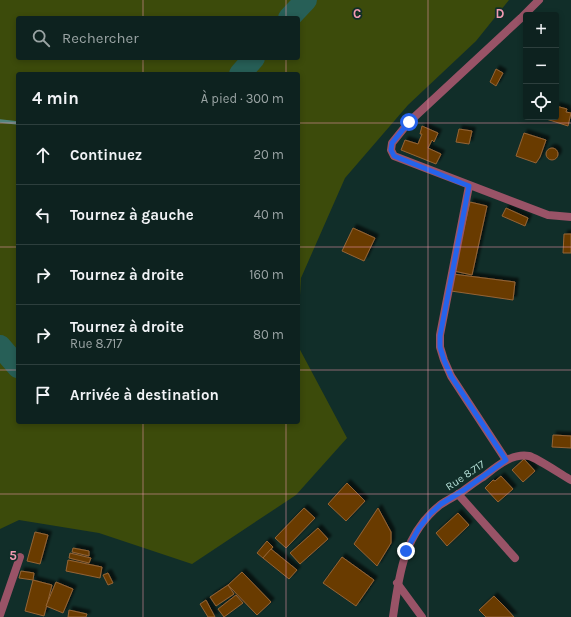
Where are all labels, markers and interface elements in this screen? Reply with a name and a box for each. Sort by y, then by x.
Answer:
text: C [353,6,361,21]
text: D [496,6,505,21]
map controls [523,12,559,120]
button: + [523,12,559,48]
search box [16,16,300,60]
icon: search [30,27,52,49]
text: Rechercher [62,29,139,47]
button: − [523,48,559,84]
button: locate [523,84,559,120]
text: 4 min [32,88,79,108]
text: À pied · 300 m [201,91,284,106]
route start [400,113,418,131]
icon: ahead [32,144,54,166]
text: Continuez [70,146,142,164]
text: 20 m [254,147,284,162]
icon: left [32,204,54,226]
text: Tournez à gauche [70,206,194,224]
text: 40 m [254,207,284,222]
icon: right [32,264,54,286]
text: Tournez à droite [70,266,184,284]
text: 160 m [249,267,284,282]
text: Tournez à droite [70,318,184,336]
icon: right [32,324,54,346]
text: 80 m [253,327,284,342]
text: Rue 8.717 [70,336,122,351]
icon: arrive [32,384,54,406]
text: Arrivée à destination [70,386,219,404]
street label: Rue 8.717 [443,458,487,493]
route end [397,542,415,560]
text: 5 [9,548,17,563]

